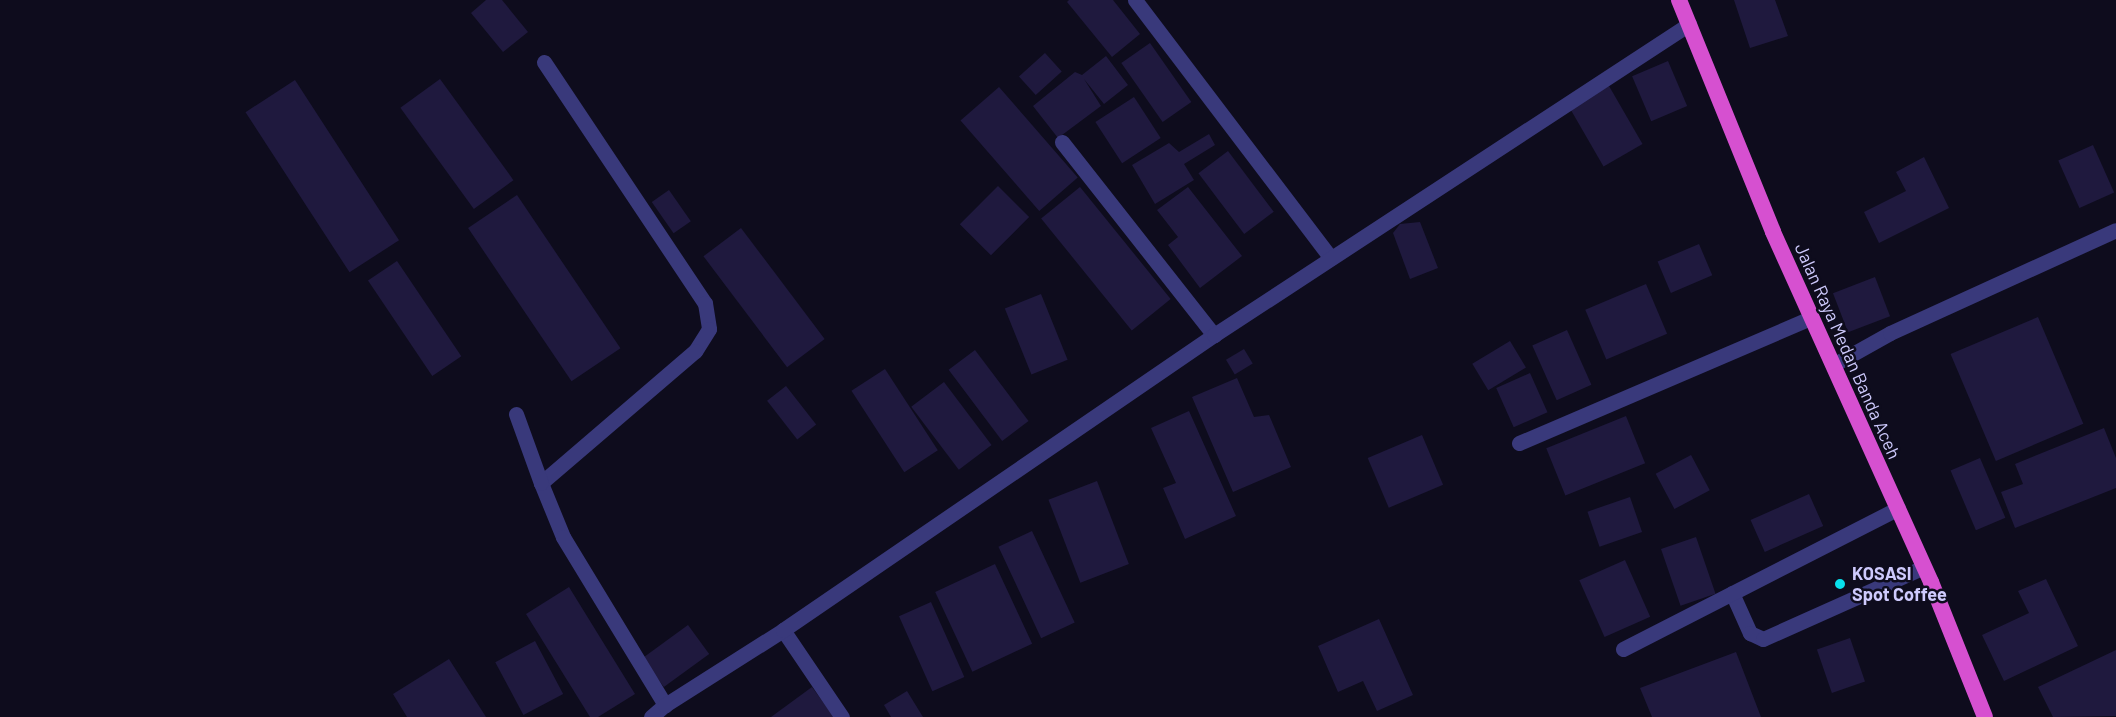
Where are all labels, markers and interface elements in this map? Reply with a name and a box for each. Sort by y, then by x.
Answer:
street label: Jalan Raya Medan Banda Aceh [1791,240,1905,462]
place label: KOSASI Spot Coffee [1852,563,1947,606]
marker: KOSASI Spot Coffee [1833,577,1847,591]

